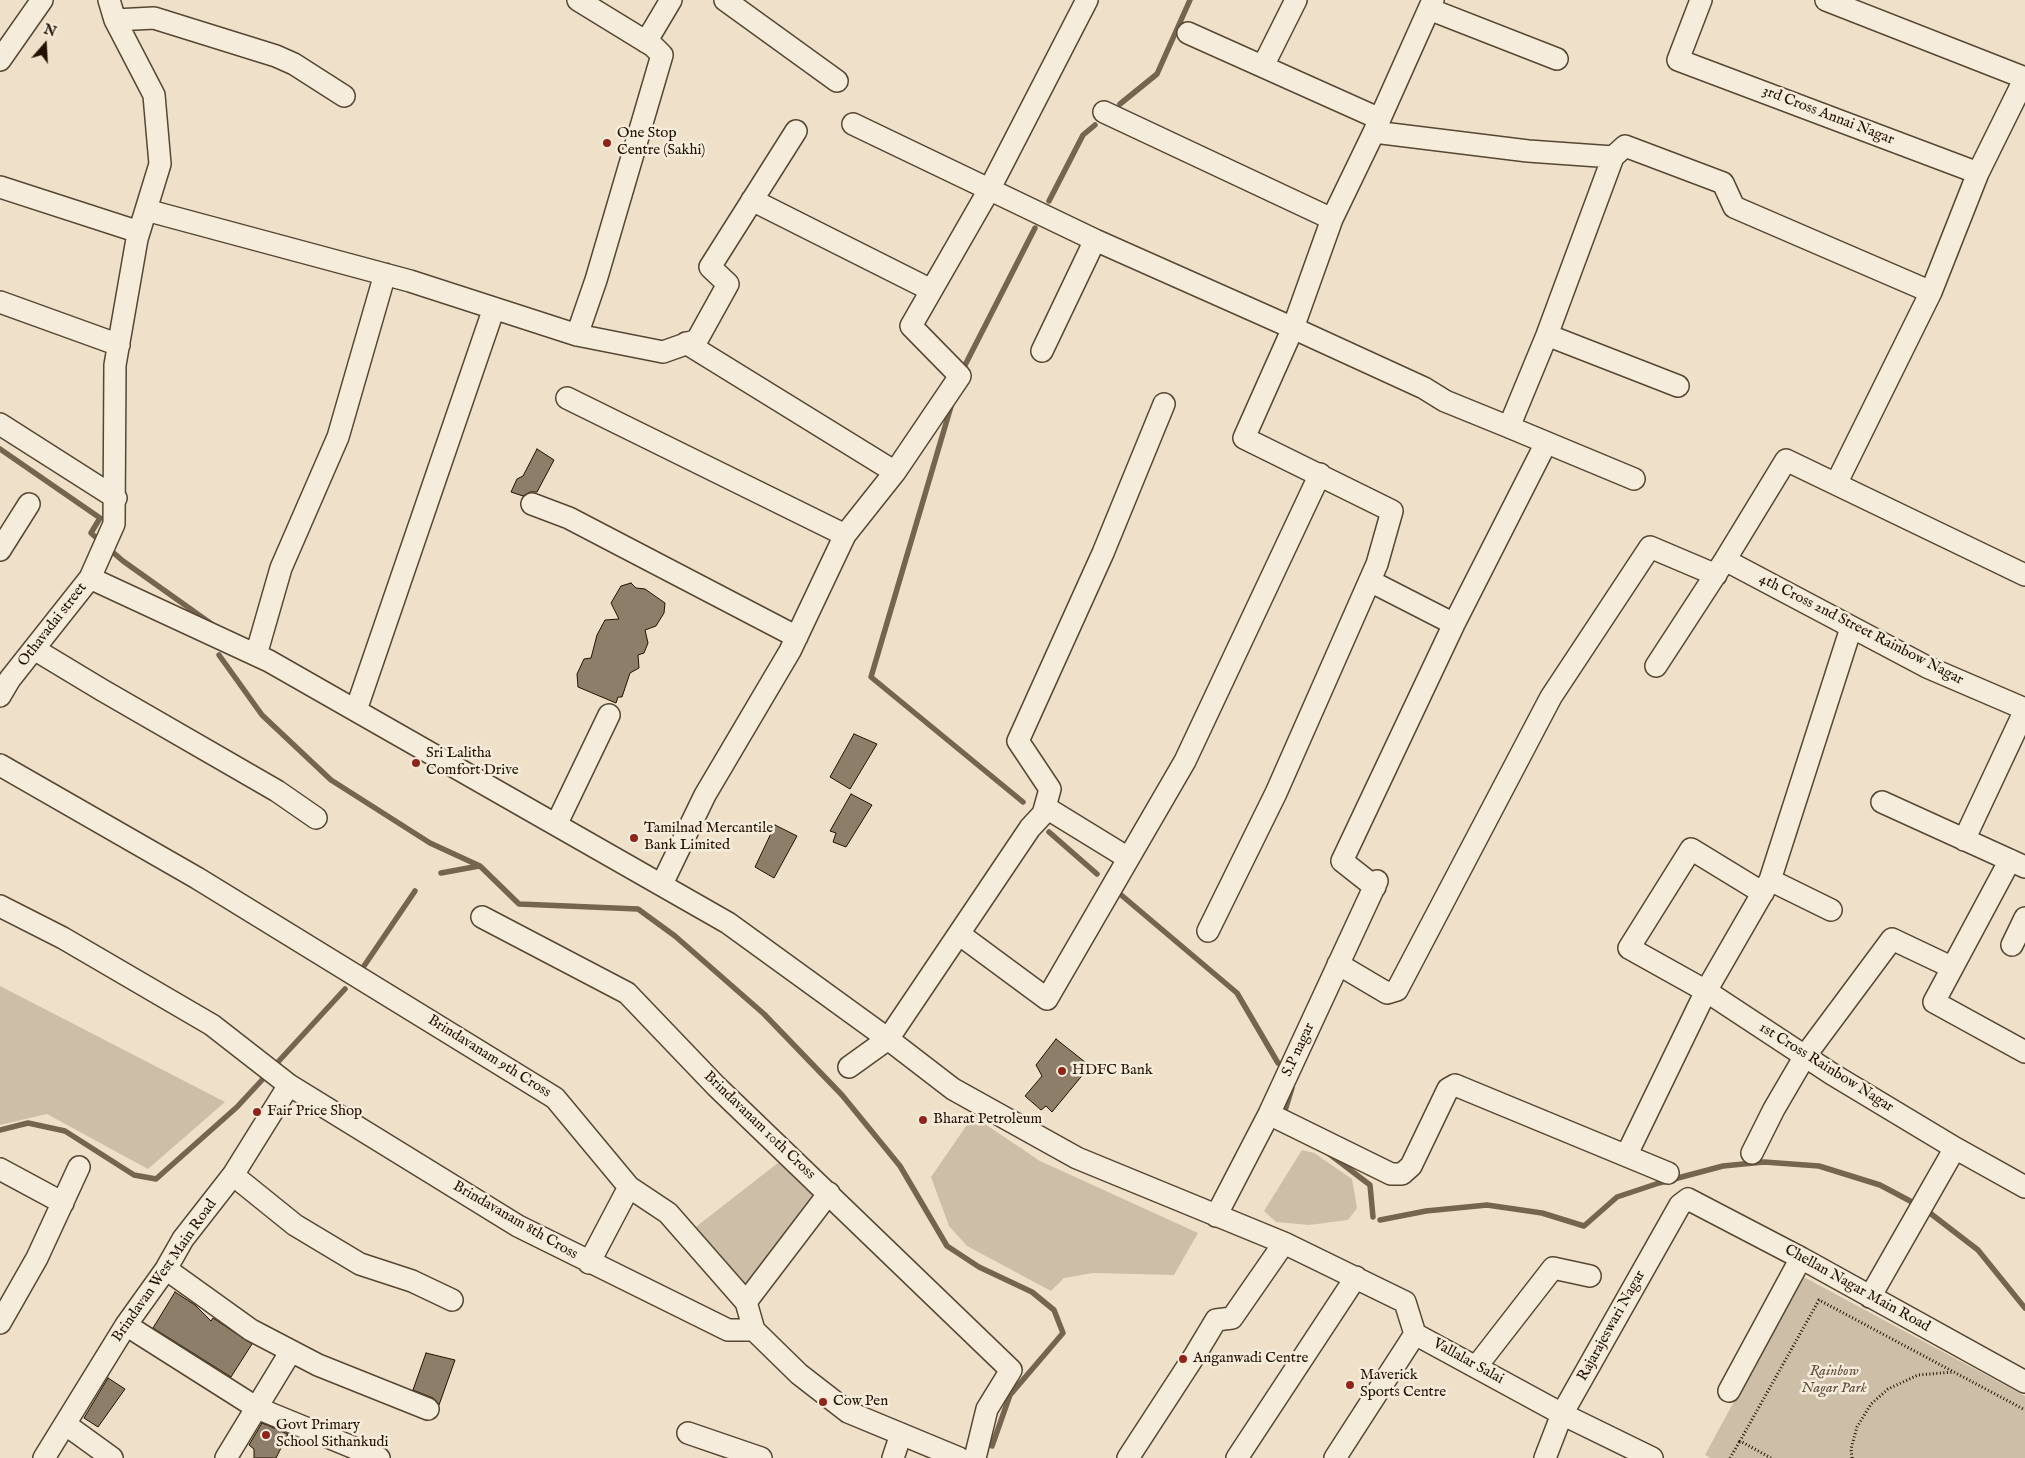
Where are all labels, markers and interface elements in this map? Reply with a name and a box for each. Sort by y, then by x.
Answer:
north arrow [20,20,70,70]
text: N [41,20,59,41]
street label: 3rd Cross Annai Nagar [1760,83,1896,149]
place label: One Stop Centre (Sakhi) [617,125,705,160]
marker: One Stop Centre (Sakhi) [601,137,613,149]
street label: 4th Cross 2nd Street Rainbow Nagar [1756,571,1966,689]
street label: Othavadai street [15,579,91,671]
place label: Sri Lalitha Comfort Drive [426,745,519,780]
marker: Sri Lalitha Comfort Drive [410,757,422,769]
place label: Tamilnad Mercantile Bank Limited [644,820,773,855]
marker: Tamilnad Mercantile Bank Limited [628,832,640,844]
street label: Brindavanam 9th Cross [424,1012,554,1102]
street label: 1st Cross Rainbow Nagar [1755,1019,1897,1117]
street label: S.P nagar [1279,1020,1319,1080]
place label: HDFC Bank [1072,1062,1153,1080]
marker: HDFC Bank [1056,1065,1068,1077]
street label: Brindavanam 10th Cross [699,1068,819,1184]
place label: Fair Price Shop [267,1103,362,1121]
marker: Fair Price Shop [251,1106,263,1118]
place label: Bharat Petroleum [933,1111,1042,1129]
marker: Bharat Petroleum [917,1114,929,1126]
street label: Brindavanam 8th Cross [449,1178,581,1264]
street label: Brindavan West Main Road [109,1196,221,1346]
street label: Chellan Nagar Main Road [1781,1241,1933,1337]
street label: Rajarajeswari Nagar [1574,1267,1650,1385]
street label: Vallalar Salai [1429,1335,1507,1389]
place label: Anganwadi Centre [1193,1350,1308,1368]
marker: Anganwadi Centre [1177,1353,1189,1365]
park label: Rainbow Nagar Park [1801,1363,1867,1398]
place label: Maverick Sports Centre [1360,1367,1446,1402]
marker: Maverick Sports Centre [1344,1379,1356,1391]
place label: Cow Pen [833,1393,888,1411]
marker: Cow Pen [817,1396,829,1408]
place label: Govt Primary School Sithankudi [276,1417,389,1452]
marker: Govt Primary School Sithankudi [260,1429,272,1441]

